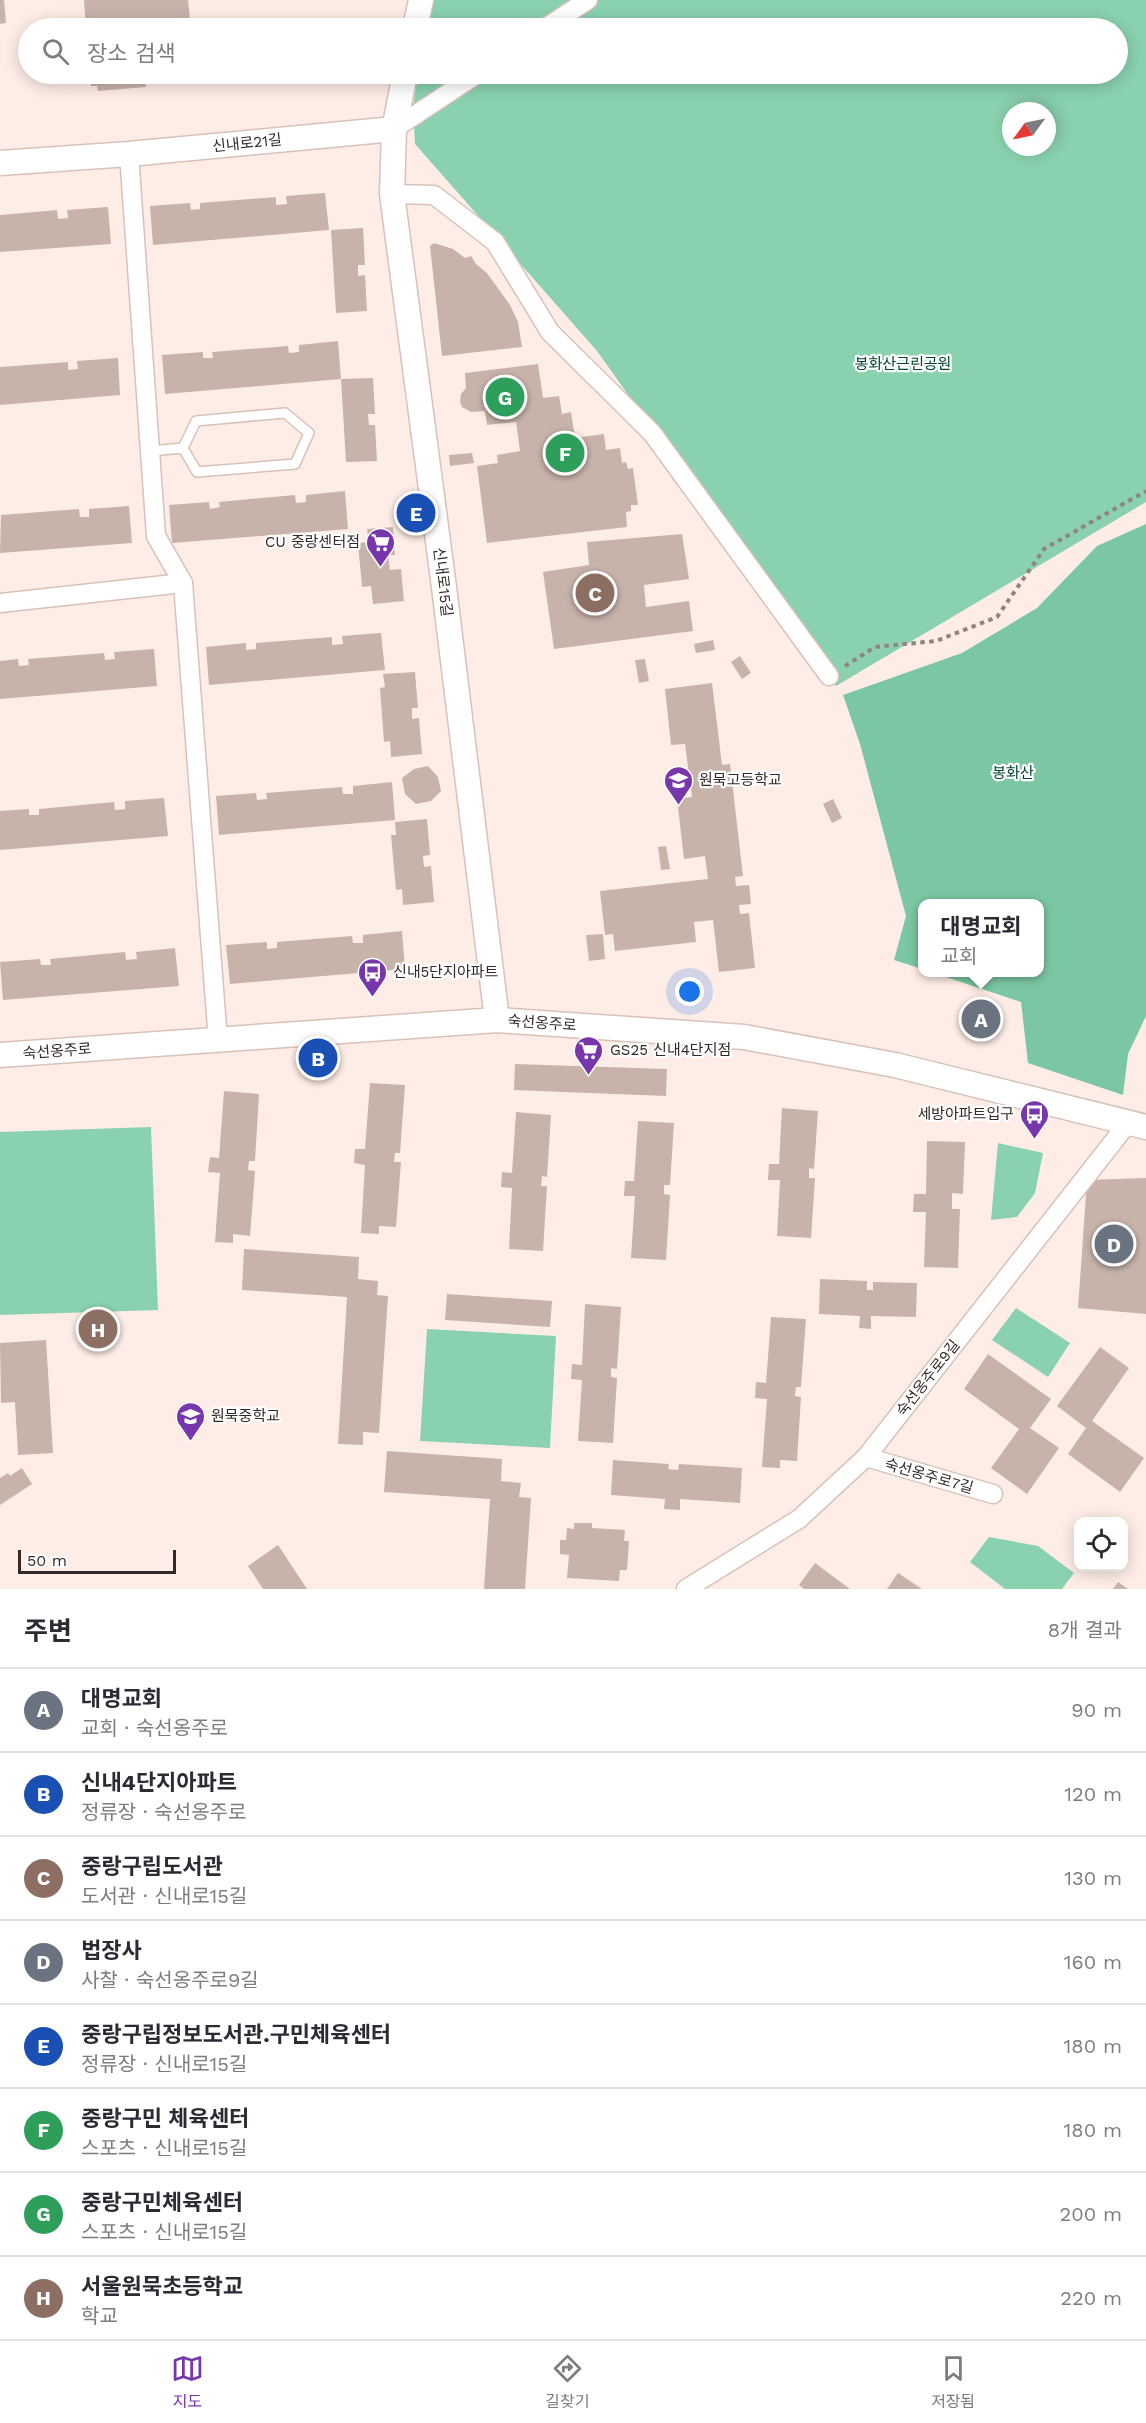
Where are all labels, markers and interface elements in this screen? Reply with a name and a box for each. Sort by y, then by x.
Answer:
search box [18,18,1128,84]
icon: search [39,35,72,68]
text: 장소 검색 [87,41,175,66]
north arrow [1002,102,1056,156]
street label: 신내로21길 [211,130,283,156]
park label: 봉화산근린공원 [855,355,951,373]
pin: G [486,374,524,420]
pin: F [546,430,584,476]
pin: E [396,490,436,536]
supermarket icon: CU 중랑센터점 [365,526,397,568]
place label: CU 중랑센터점 [265,533,360,551]
street label: 신내로15길 [430,546,456,618]
pin: C [576,570,614,616]
school or university icon: 원묵고등학교 [662,764,694,806]
park label: 봉화산 [992,764,1034,782]
place label: 원묵고등학교 [699,771,782,789]
popup [918,899,1044,977]
text: 대명교회 [941,914,1021,939]
text: 교회 [941,944,977,968]
bus stop icon: 신내5단지아파트 [356,956,388,998]
place label: 신내5단지아파트 [393,963,499,981]
your location [675,977,704,1006]
pin: A [962,996,1000,1042]
street label: 숙선옹주로 [507,1012,577,1034]
supermarket icon: GS25 신내4단지점 [573,1034,605,1076]
pin: B [298,1036,338,1080]
street label: 숙선옹주로 [22,1040,92,1062]
place label: GS25 신내4단지점 [610,1041,731,1059]
bus stop icon: 세방아파트입구 [1019,1098,1051,1140]
place label: 세방아파트입구 [917,1105,1014,1123]
pin: D [1094,1222,1134,1266]
pin: H [78,1306,118,1352]
street label: 숙선옹주로9길 [893,1336,963,1420]
school or university icon: 원묵중학교 [174,1400,206,1442]
place label: 원묵중학교 [211,1407,280,1425]
street label: 숙선옹주로7길 [883,1455,975,1497]
map controls [1074,1517,1128,1571]
button: locate [1074,1517,1128,1571]
scale bar [18,1547,176,1574]
text: 50 m [27,1551,67,1570]
text: 주변 [24,1616,72,1646]
text: 8개 결과 [1048,1618,1122,1642]
text: 대명교회 [81,1686,162,1711]
text: A [37,1698,50,1722]
text: 90 m [1071,1698,1122,1722]
text: 교회 · 숙선옹주로 [81,1716,228,1740]
text: 신내4단지아파트 [81,1770,237,1795]
text: B [37,1782,50,1806]
text: 120 m [1064,1782,1122,1806]
text: 정류장 · 숙선옹주로 [81,1800,246,1824]
text: 중랑구립도서관 [81,1854,223,1879]
text: C [37,1866,50,1890]
text: 130 m [1064,1866,1122,1890]
text: 도서관 · 신내로15길 [81,1884,247,1908]
text: 법장사 [81,1938,142,1963]
text: D [36,1950,51,1974]
text: 160 m [1064,1950,1122,1974]
text: 사찰 · 숙선옹주로9길 [81,1968,259,1992]
text: 중랑구립정보도서관.구민체육센터 [81,2022,391,2047]
text: E [37,2034,50,2058]
text: 180 m [1064,2034,1122,2058]
text: 정류장 · 신내로15길 [81,2052,247,2076]
text: 중랑구민 체육센터 [81,2106,249,2131]
text: F [37,2118,50,2142]
text: 180 m [1064,2118,1122,2142]
text: 스포츠 · 신내로15길 [81,2136,247,2160]
text: 중랑구민체육센터 [81,2190,243,2215]
text: G [36,2202,51,2226]
text: 200 m [1060,2202,1122,2226]
text: 스포츠 · 신내로15길 [81,2220,247,2244]
text: 서울원묵초등학교 [81,2274,243,2299]
text: H [36,2286,51,2310]
text: 220 m [1060,2286,1122,2310]
text: 학교 [81,2304,118,2328]
tab: 지도 [171,2352,204,2412]
tab: 길찾기 [545,2352,589,2412]
tab: 저장됨 [931,2352,975,2412]

